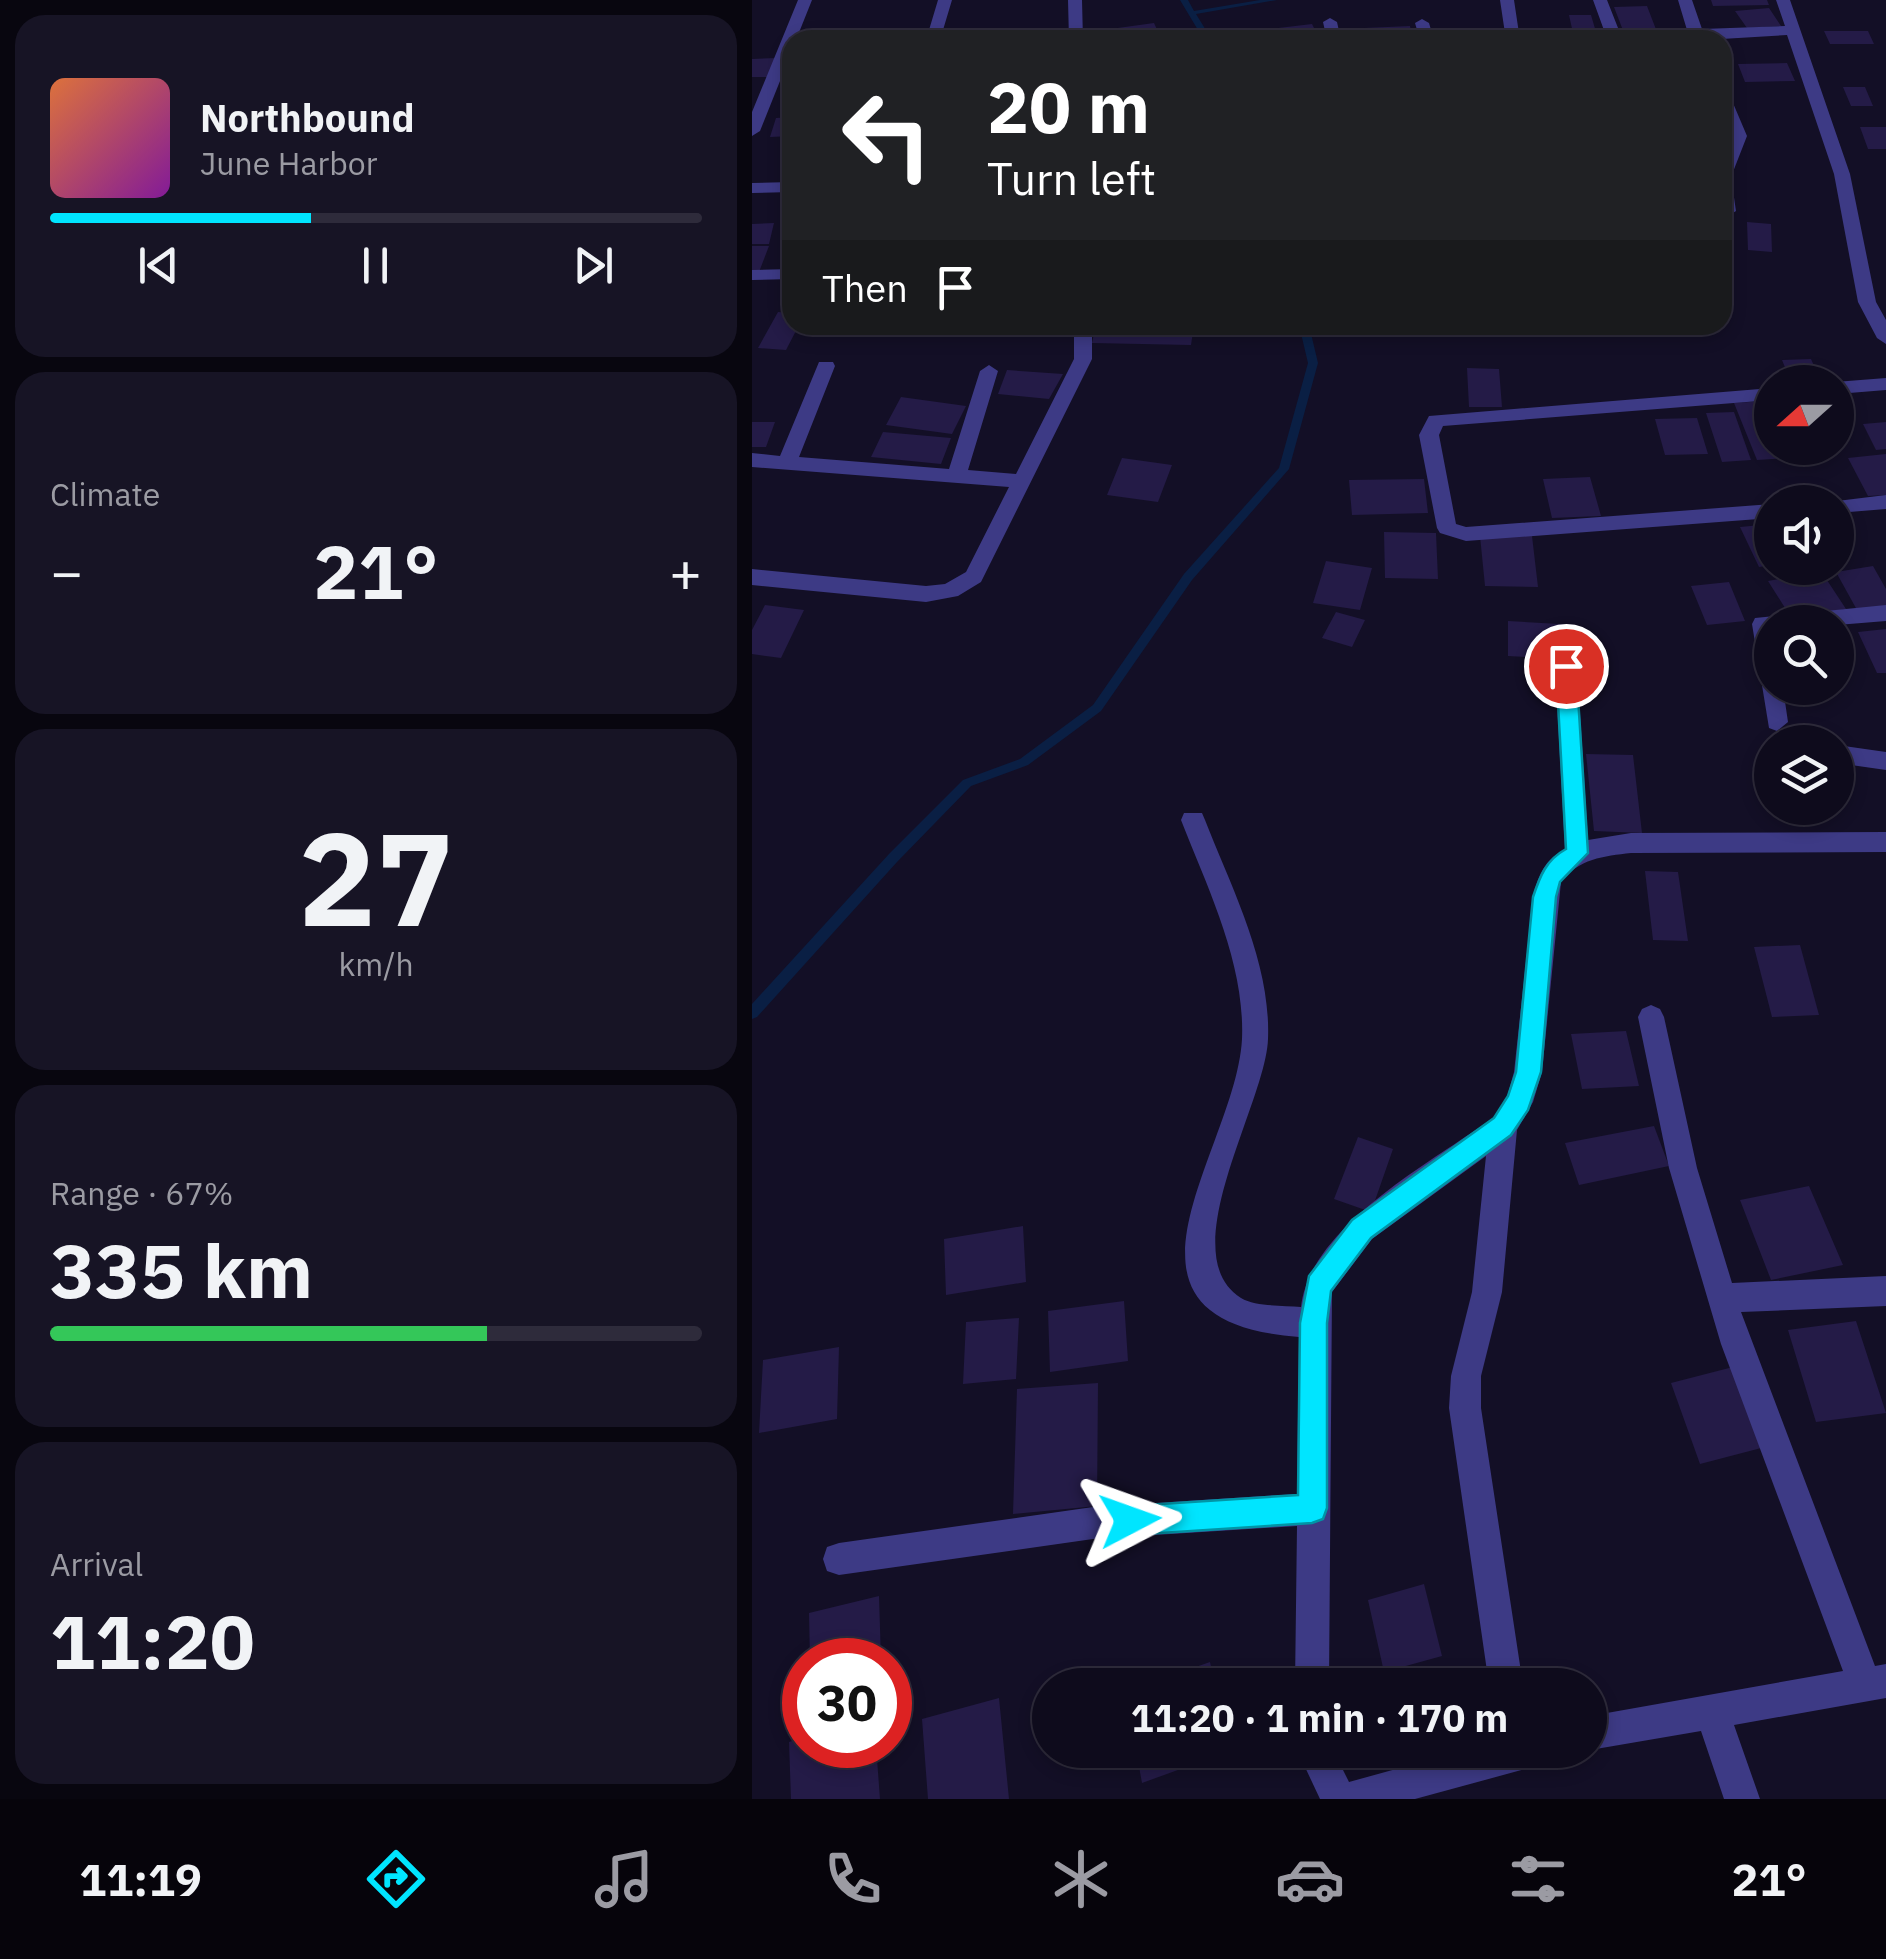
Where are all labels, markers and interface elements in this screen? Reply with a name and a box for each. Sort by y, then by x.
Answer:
text: 20 m [987,61,1150,152]
icon: left [822,70,952,200]
text: Northbound [200,93,415,142]
text: June Harbor [200,142,377,184]
text: Turn left [987,149,1156,207]
icon: previous [131,238,186,293]
icon: pause [348,238,403,293]
icon: next [566,238,621,293]
icon: arrive [928,260,983,315]
text: Then [822,263,908,312]
north arrow [1754,365,1854,465]
map controls [1754,365,1854,825]
text: Climate [50,473,160,515]
button: sound [1754,485,1854,585]
text: 21° [313,522,439,620]
text: − [50,536,83,607]
text: + [669,536,702,607]
button: search [1754,605,1854,705]
pin [1524,624,1609,709]
icon: arrive [1539,639,1594,694]
button: layers [1754,725,1854,825]
text: 27 [298,793,454,962]
text: km/h [338,943,414,985]
text: Range · 67% [50,1172,233,1214]
text: 335 km [50,1221,313,1319]
position arrow [1078,1468,1182,1572]
text: Arrival [50,1543,143,1585]
text: 11:20 [50,1592,255,1690]
speed limit sign: 30 [782,1638,912,1768]
text: 11:20 · 1 min · 170 m [1131,1693,1508,1742]
icon: directions [361,1844,431,1914]
icon: music [589,1844,659,1914]
icon: phone [818,1844,888,1914]
icon: climate [1046,1844,1116,1914]
icon: car [1275,1844,1345,1914]
icon: filters [1503,1844,1573,1914]
text: 11:19 [79,1850,202,1908]
text: 21° [1731,1850,1807,1908]

